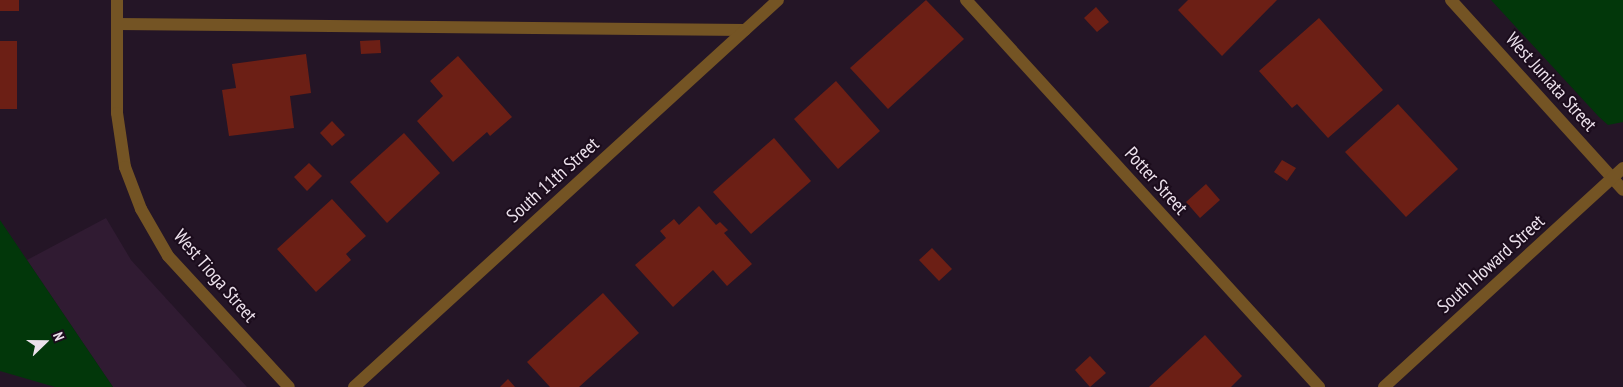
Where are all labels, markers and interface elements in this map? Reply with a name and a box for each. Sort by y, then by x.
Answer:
street label: West Juniata Street [1501,28,1601,136]
street label: South 11th Street [502,133,604,227]
street label: Potter Street [1120,143,1192,219]
street label: South Howard Street [1433,210,1549,318]
street label: West Tioga Street [168,225,262,327]
north arrow [20,317,70,367]
text: N [49,330,69,343]

